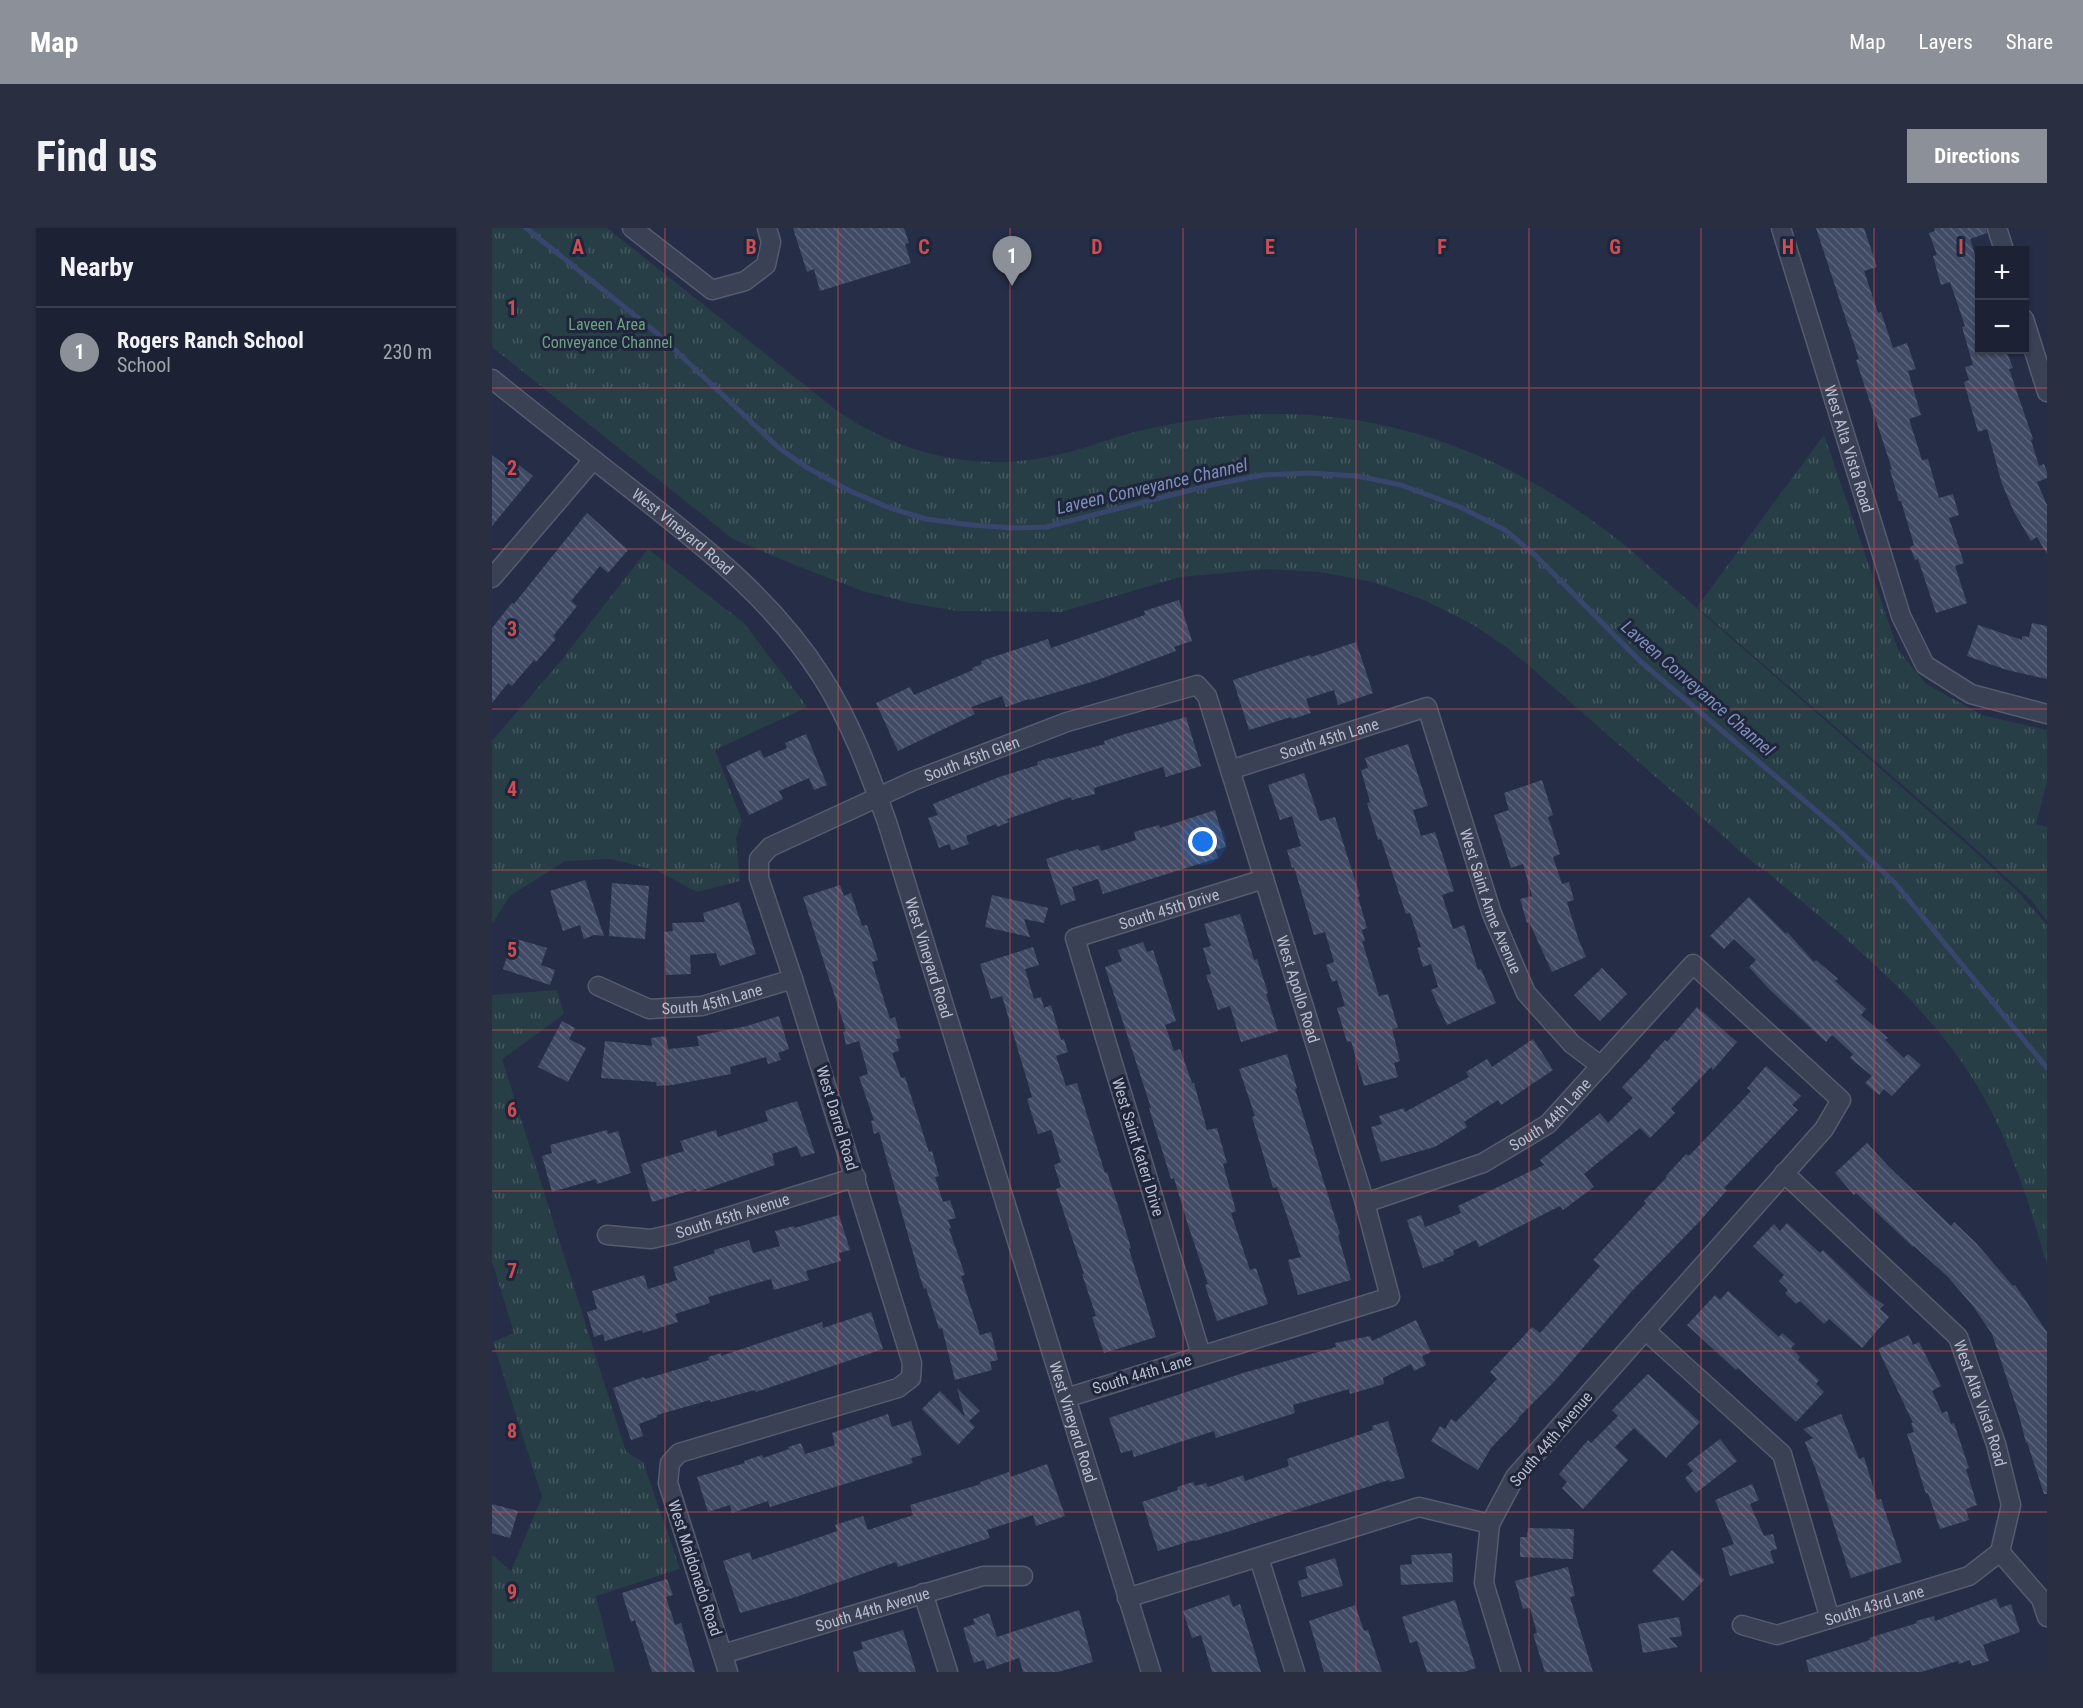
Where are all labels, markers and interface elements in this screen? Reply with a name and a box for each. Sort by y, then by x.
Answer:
text: Map [30,26,78,59]
text: Map [1849,30,1886,54]
text: Layers [1919,30,1973,54]
text: Share [2006,30,2053,54]
button: Directions [1907,129,2047,183]
text: Find us [36,132,157,181]
text: A [572,235,584,259]
text: B [745,235,757,259]
text: C [918,235,930,259]
text: D [1091,235,1103,259]
text: E [1265,235,1275,259]
text: F [1437,235,1447,259]
text: G [1609,235,1621,259]
text: H [1782,235,1794,259]
text: I [1958,235,1964,259]
pin: 1 [992,236,1032,286]
map controls [1975,246,2029,354]
button: + [1975,246,2029,300]
text: Nearby [60,252,134,282]
text: 1 [507,296,517,320]
button: − [1975,300,2029,354]
park label: Laveen Area Conveyance Channel [542,315,672,352]
text: Rogers Ranch School [117,328,304,353]
text: 1 [74,340,85,364]
text: 230 m [383,340,432,364]
text: School [117,353,171,377]
street label: West Alta Vista Road [1821,383,1878,515]
water label: Laveen Conveyance Channel [1054,454,1251,518]
text: 2 [507,456,517,480]
street label: West Vineyard Road [628,484,737,578]
water label: Laveen Conveyance Channel [1617,616,1779,761]
text: 3 [507,617,517,641]
street label: South 45th Lane [1277,714,1381,763]
street label: South 45th Glen [921,732,1022,785]
text: 4 [507,777,517,801]
street label: West Saint Anne Avenue [1456,826,1526,976]
your location [1188,827,1217,856]
street label: South 45th Drive [1116,884,1221,933]
street label: West Vineyard Road [901,895,957,1020]
street label: West Apollo Road [1273,933,1324,1045]
text: 5 [507,938,517,962]
street label: South 45th Lane [661,979,764,1018]
street label: West Darrel Road [812,1063,862,1173]
street label: South 44th Lane [1506,1074,1595,1155]
street label: West Saint Kateri Drive [1108,1076,1168,1218]
text: 6 [507,1098,517,1122]
street label: South 45th Avenue [673,1189,792,1242]
text: 7 [507,1259,517,1283]
street label: West Alta Vista Road [1950,1337,2011,1468]
street label: South 44th Lane [1090,1350,1194,1398]
street label: West Vineyard Road [1046,1359,1101,1485]
street label: South 44th Avenue [1506,1388,1596,1490]
text: 8 [507,1419,517,1443]
street label: West Maldonado Road [664,1498,726,1638]
text: 9 [507,1580,517,1604]
street label: South 43rd Lane [1822,1581,1926,1629]
street label: South 44th Avenue [813,1583,932,1635]

